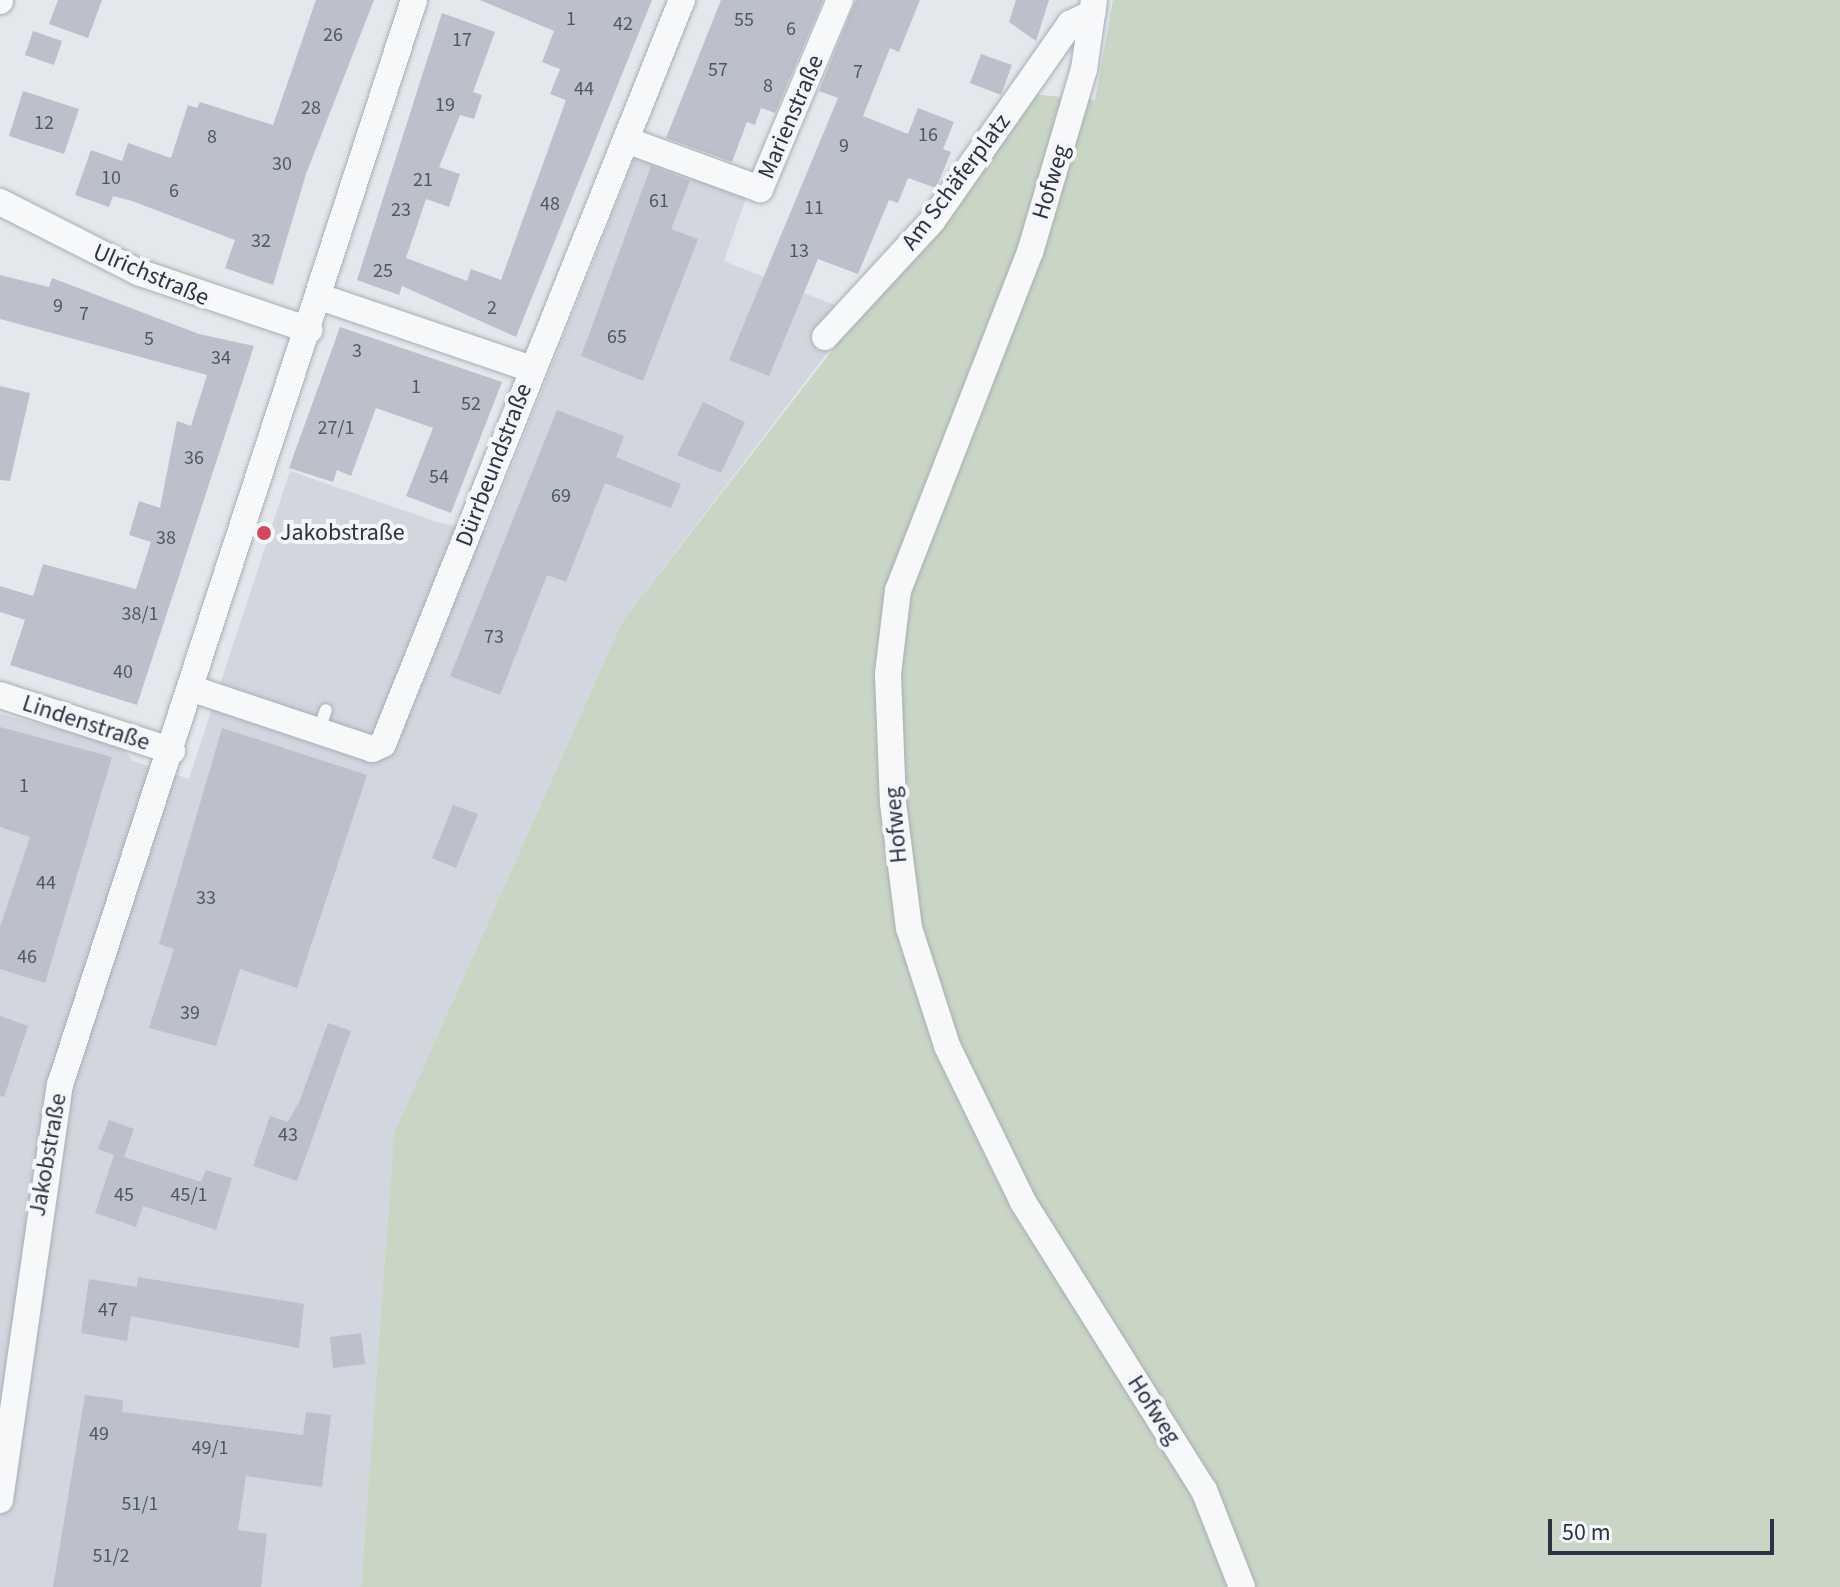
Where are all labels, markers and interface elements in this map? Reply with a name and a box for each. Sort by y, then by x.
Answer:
house number: 1 [566,7,576,31]
house number: 55 [734,8,754,32]
house number: 42 [613,12,633,36]
house number: 6 [786,17,796,41]
house number: 26 [323,23,343,47]
house number: 17 [452,28,472,52]
street label: Marienstraße [752,51,830,183]
house number: 57 [708,58,728,82]
house number: 7 [853,60,863,84]
house number: 8 [763,74,773,98]
house number: 44 [574,77,594,101]
house number: 19 [435,93,455,117]
house number: 28 [301,96,321,120]
street label: Am Schäferplatz [895,108,1017,256]
house number: 12 [34,111,54,135]
house number: 16 [918,123,938,147]
house number: 8 [207,125,217,149]
house number: 9 [839,134,849,158]
street label: Hofweg [1026,141,1076,223]
house number: 30 [272,152,292,176]
house number: 10 [101,166,121,190]
house number: 21 [413,168,433,192]
house number: 6 [169,179,179,203]
house number: 61 [649,189,669,213]
house number: 48 [540,192,560,216]
house number: 11 [804,196,824,220]
house number: 23 [391,198,411,222]
house number: 32 [251,229,271,253]
street label: Ulrichstraße [89,238,213,312]
house number: 13 [789,239,809,263]
house number: 25 [373,259,393,283]
house number: 9 [53,294,63,318]
house number: 2 [487,296,497,320]
house number: 7 [79,302,89,326]
house number: 65 [607,325,627,349]
house number: 5 [144,327,154,351]
house number: 3 [352,339,362,363]
house number: 34 [211,346,231,370]
house number: 1 [411,375,421,399]
street label: Dürrbeundstraße [450,379,538,551]
house number: 52 [461,392,481,416]
house number: 27/1 [318,416,354,440]
house number: 36 [184,446,204,470]
house number: 54 [429,465,449,489]
house number: 69 [551,484,571,508]
place label: Jakobstraße [280,519,405,547]
marker: Jakobstraße [255,524,273,542]
house number: 38 [156,526,176,550]
house number: 38/1 [122,602,158,626]
house number: 73 [484,625,504,649]
house number: 40 [113,660,133,684]
street label: Lindenstraße [19,689,153,757]
house number: 1 [19,774,29,798]
street label: Hofweg [878,786,914,864]
house number: 44 [36,871,56,895]
house number: 33 [196,886,216,910]
house number: 46 [17,945,37,969]
house number: 39 [180,1001,200,1025]
street label: Jakobstraße [23,1091,73,1219]
house number: 43 [278,1123,298,1147]
house number: 45 [114,1183,134,1207]
house number: 45/1 [171,1183,207,1207]
house number: 47 [98,1298,118,1322]
street label: Hofweg [1121,1370,1187,1450]
house number: 49 [89,1422,109,1446]
house number: 49/1 [192,1436,228,1460]
house number: 51/1 [122,1492,158,1516]
scale bar [1552,1503,1778,1553]
text: 50 m [1562,1515,1611,1550]
house number: 51/2 [93,1544,129,1568]

